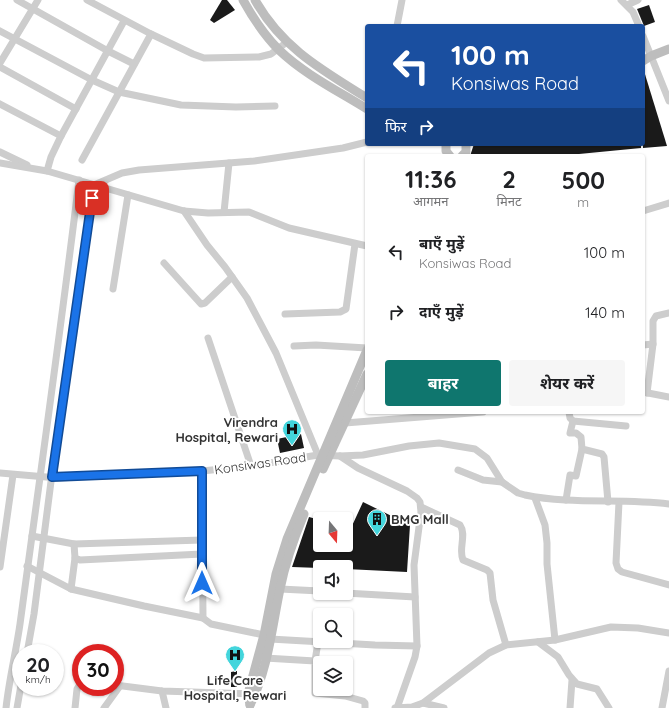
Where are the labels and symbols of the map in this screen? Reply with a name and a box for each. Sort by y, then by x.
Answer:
pin [75,181,109,215]
place label: Virendra Hospital, Rewari [175,414,278,445]
hospital icon: Virendra Hospital, Rewari [281,418,303,446]
street label: Konsiwas Road [213,449,307,477]
building icon: BMG Mall [366,508,388,536]
place label: BMG Mall [391,511,449,527]
north arrow [313,512,353,552]
position arrow [181,562,223,604]
speed limit sign: 30 [72,644,124,696]
hospital icon: Life Care Hospital, Rewari [224,644,246,672]
place label: Life Care Hospital, Rewari [184,672,286,703]

